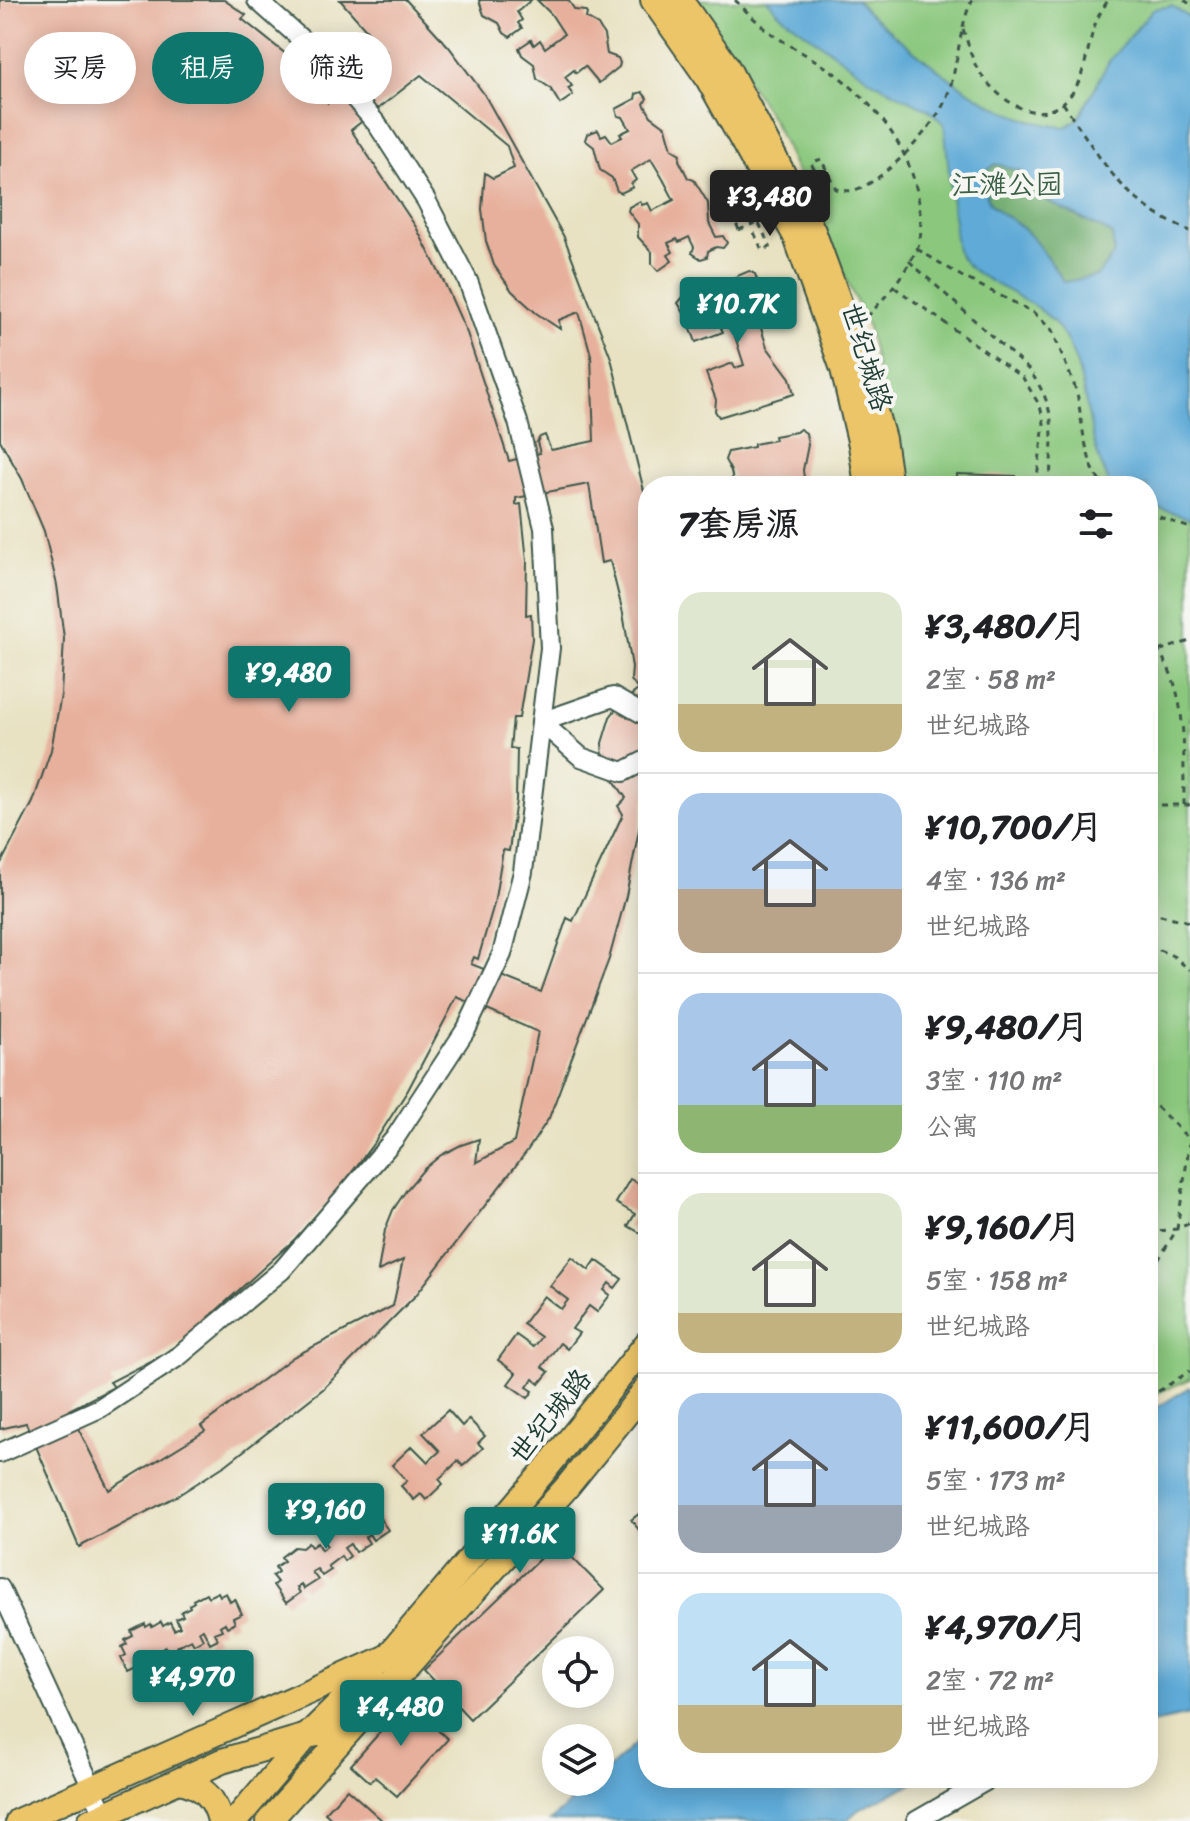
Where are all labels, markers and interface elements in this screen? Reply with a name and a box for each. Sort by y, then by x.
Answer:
chip: 买房 [24,32,136,104]
chip: 租房 [152,32,264,104]
chip: 筛选 [280,32,392,104]
park label: 江滩公园 [951,160,1063,209]
pin: ¥3,480 [705,170,835,238]
text: ¥3,480 [728,173,812,219]
pin: ¥10.7K [673,277,803,345]
text: ¥10.7K [698,280,778,326]
street label: 世纪城路 [827,296,907,418]
text: 7套房源 [678,494,799,554]
icon: filters [1074,502,1118,546]
text: ¥3,480/月 [926,596,1087,656]
icon: home [742,624,838,720]
pin: ¥9,480 [224,646,354,714]
text: ¥9,480 [246,649,332,695]
text: 2室 · 58 m² [926,656,1056,702]
text: 世纪城路 [926,702,1030,748]
text: ¥10,700/月 [926,797,1103,857]
icon: home [742,825,838,921]
text: 4室 · 136 m² [926,857,1066,903]
text: 世纪城路 [926,903,1030,949]
text: ¥9,480/月 [926,997,1089,1057]
icon: home [742,1025,838,1121]
text: 3室 · 110 m² [926,1057,1062,1103]
text: 公寓 [926,1103,978,1149]
text: ¥9,160/月 [926,1197,1081,1257]
icon: home [742,1225,838,1321]
text: 5室 · 158 m² [926,1257,1068,1303]
text: 世纪城路 [926,1303,1030,1349]
street label: 世纪城路 [496,1357,604,1475]
text: ¥11,600/月 [926,1397,1096,1457]
icon: home [742,1425,838,1521]
text: 5室 · 173 m² [926,1457,1066,1503]
pin: ¥9,160 [261,1483,391,1551]
text: ¥9,160 [286,1486,366,1532]
text: 世纪城路 [926,1503,1030,1549]
pin: ¥11.6K [455,1507,585,1575]
text: ¥11.6K [482,1510,558,1556]
text: ¥4,970/月 [926,1597,1088,1657]
icon: home [742,1625,838,1721]
map controls [542,1636,614,1796]
button: locate [542,1636,614,1708]
pin: ¥4,970 [128,1650,258,1718]
text: ¥4,970 [151,1653,235,1699]
text: 2室 · 72 m² [926,1657,1054,1703]
pin: ¥4,480 [336,1680,466,1748]
text: ¥4,480 [358,1683,444,1729]
text: 世纪城路 [926,1703,1030,1749]
button: layers [542,1724,614,1796]

